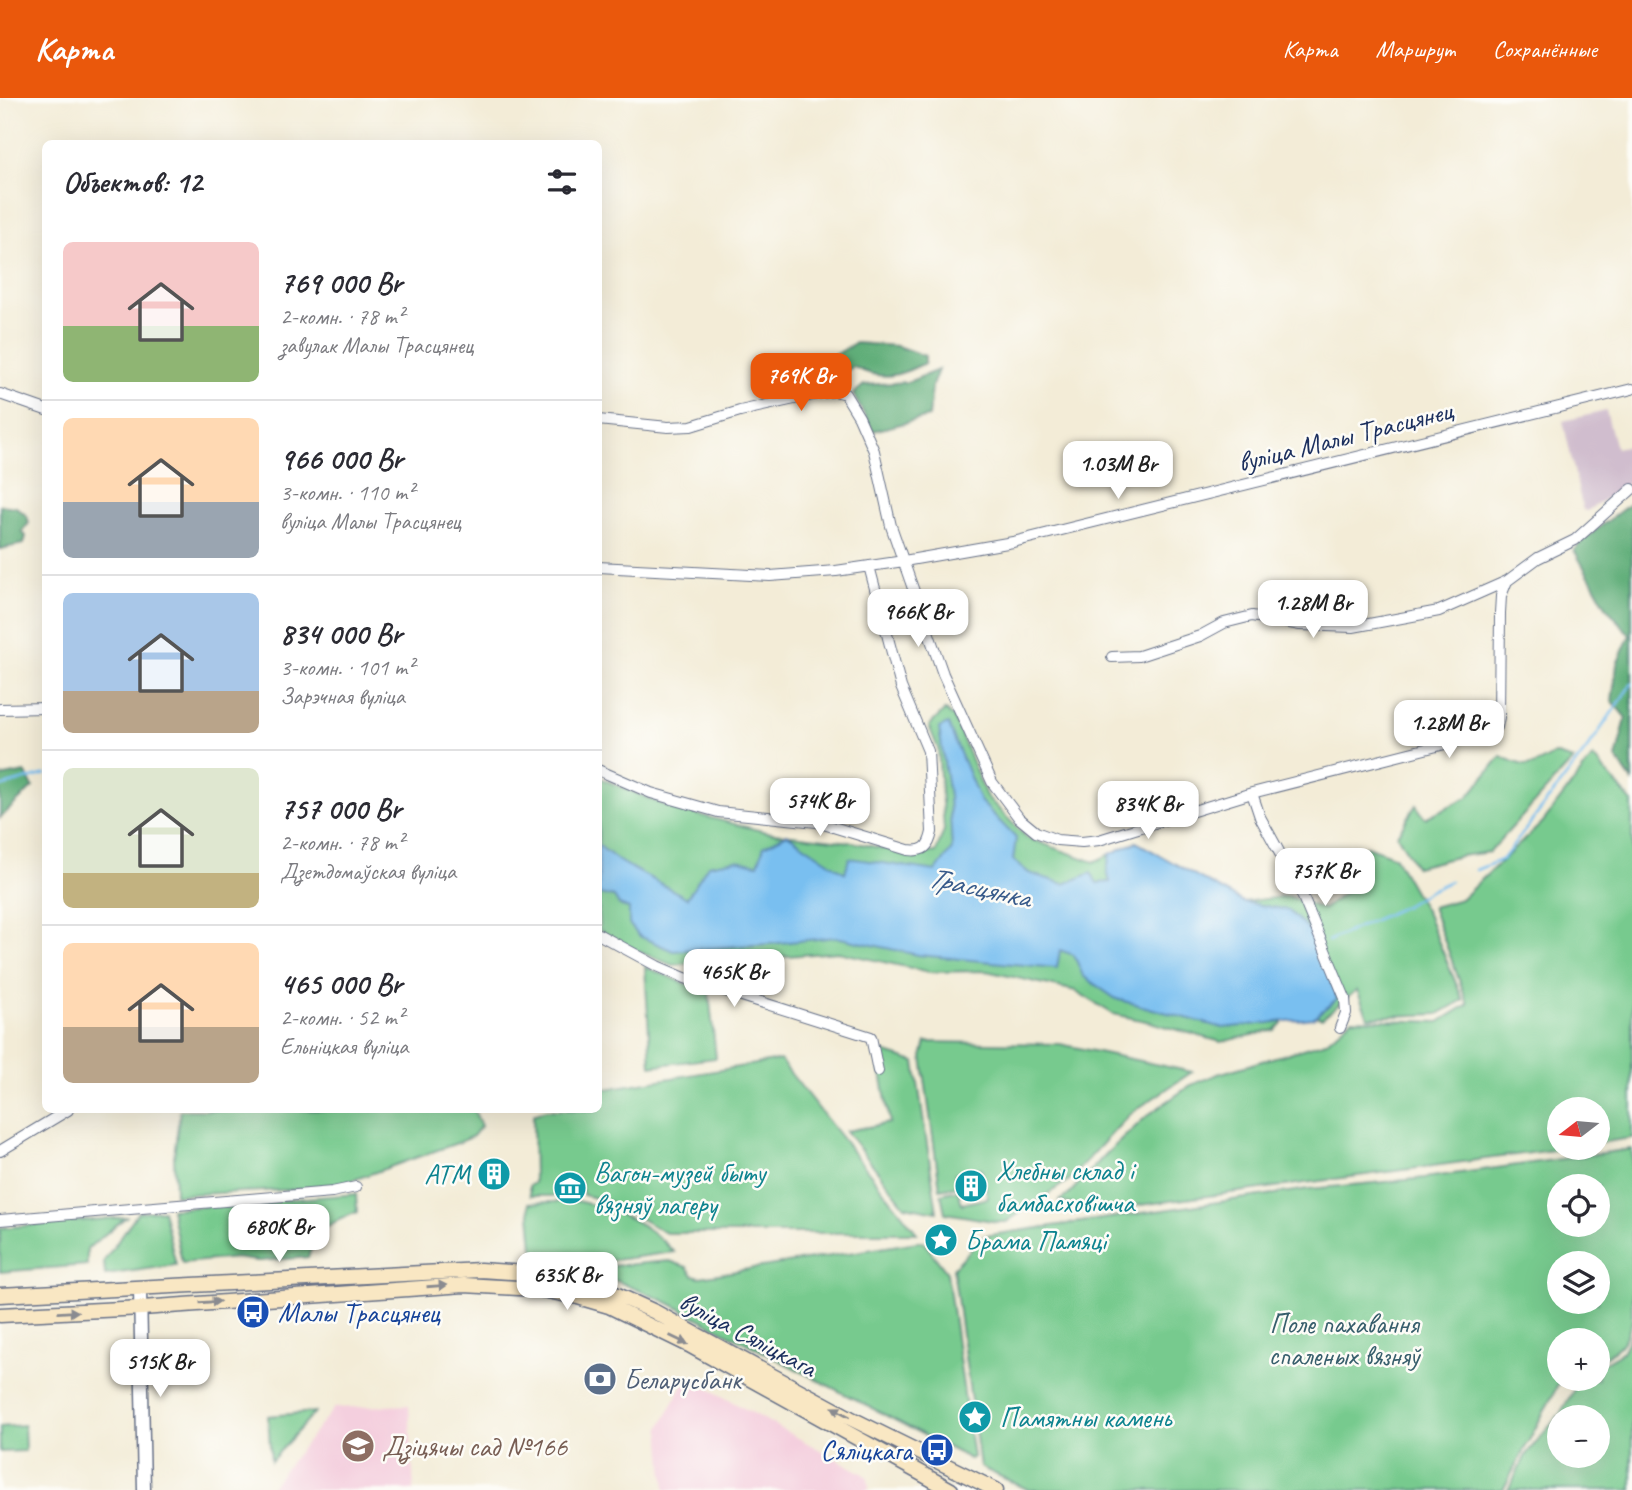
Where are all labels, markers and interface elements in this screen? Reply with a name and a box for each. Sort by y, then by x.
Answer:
text: Карта [35,28,114,70]
text: Карта [1283,34,1338,64]
text: Маршрут [1376,34,1455,64]
text: Сохранённые [1493,34,1597,64]
text: Объектов: 12 [63,163,202,201]
icon: filters [543,163,581,201]
text: 769 000 Br [280,264,402,302]
icon: home [119,270,203,354]
text: 2-комн. · 78 m² [280,302,404,331]
text: завулак Малы Трасцянец [280,331,473,360]
pin: 769K Br [736,354,866,413]
text: 769K Br [767,361,835,390]
street label: вуліца Малы Трасцянец [1234,392,1457,480]
text: 966 000 Br [280,440,403,478]
pin: 1.03M Br [1046,442,1190,501]
icon: home [119,446,203,530]
text: 1.03M Br [1079,449,1157,478]
text: 3-комн. · 110 m² [280,478,414,507]
text: вуліца Малы Трасцянец [280,507,461,536]
pin: 1.28M Br [1241,580,1385,640]
text: 1.28M Br [1274,588,1352,617]
pin: 966K Br [853,589,983,649]
text: 966K Br [883,597,953,626]
text: 834 000 Br [280,615,402,653]
icon: home [119,621,203,705]
text: 3-комн. · 101 m² [280,653,414,682]
text: Зарэчная вуліца [280,682,405,711]
pin: 1.28M Br [1377,700,1521,760]
text: 1.28M Br [1410,708,1488,737]
pin: 574K Br [755,778,885,838]
pin: 834K Br [1083,782,1213,841]
text: 574K Br [786,786,854,815]
text: 834K Br [1114,789,1182,818]
text: 757 000 Br [280,790,401,828]
icon: home [119,796,203,880]
text: 2-комн. · 78 m² [280,828,404,857]
pin: 757K Br [1260,848,1390,908]
text: 757K Br [1291,856,1359,885]
text: Дзетдомаўская вуліца [280,857,456,886]
water label: Трасцянка [925,858,1037,917]
pin: 465K Br [669,950,799,1009]
text: 465K Br [700,957,768,986]
text: 465 000 Br [280,965,402,1003]
icon: home [119,971,203,1055]
text: 2-комн. · 52 m² [280,1003,404,1032]
text: Ельніцкая вуліца [280,1032,408,1061]
north arrow [1547,1097,1610,1160]
map controls [1547,1097,1610,1468]
place label: Хлебны склад і бамбасховішча [996,1153,1137,1220]
building icon: АТМ [475,1155,513,1193]
place label: Вагон-музей быту вязняў лагеру [594,1155,768,1222]
place label: АТМ [424,1157,472,1192]
building icon: Хлебны склад і бамбасховішча [952,1167,990,1205]
museum icon: Вагон-музей быту вязняў лагеру [551,1169,589,1207]
button: locate [1547,1174,1610,1237]
pin: 680K Br [214,1204,344,1264]
text: 680K Br [244,1212,314,1241]
place icon: Брама Памяці [922,1221,960,1259]
place label: Брама Памяці [965,1223,1110,1258]
button: layers [1547,1251,1610,1314]
pin: 635K Br [502,1252,632,1312]
text: 635K Br [533,1260,601,1289]
one-way arrow [426,1281,448,1292]
street label: вуліца Сяліцкага [673,1283,824,1386]
bus stop icon: Малы Трасцянец [234,1293,272,1331]
place label: Малы Трасцянец [278,1295,441,1330]
one-way arrow [199,1296,221,1307]
one-way arrow [57,1306,79,1317]
park label: Поле пахавання спаленых вязняў [1268,1306,1421,1373]
button: + [1547,1328,1610,1391]
one-way arrow [669,1335,689,1346]
pin: 515K Br [95,1340,225,1399]
text: 515K Br [126,1347,194,1376]
bank icon: Беларусбанк [581,1360,619,1398]
place label: Беларусбанк [624,1362,743,1397]
place icon: Памятны камень [956,1398,994,1436]
place label: Памятны камень [1000,1400,1173,1435]
button: − [1547,1405,1610,1468]
one-way arrow [831,1406,850,1418]
school or university icon: Дзіцячы сад №166 [339,1427,377,1465]
place label: Дзіцячы сад №166 [382,1429,569,1465]
bus stop icon: Сяліцкага [918,1431,956,1469]
place label: Сяліцкага [821,1433,914,1468]

